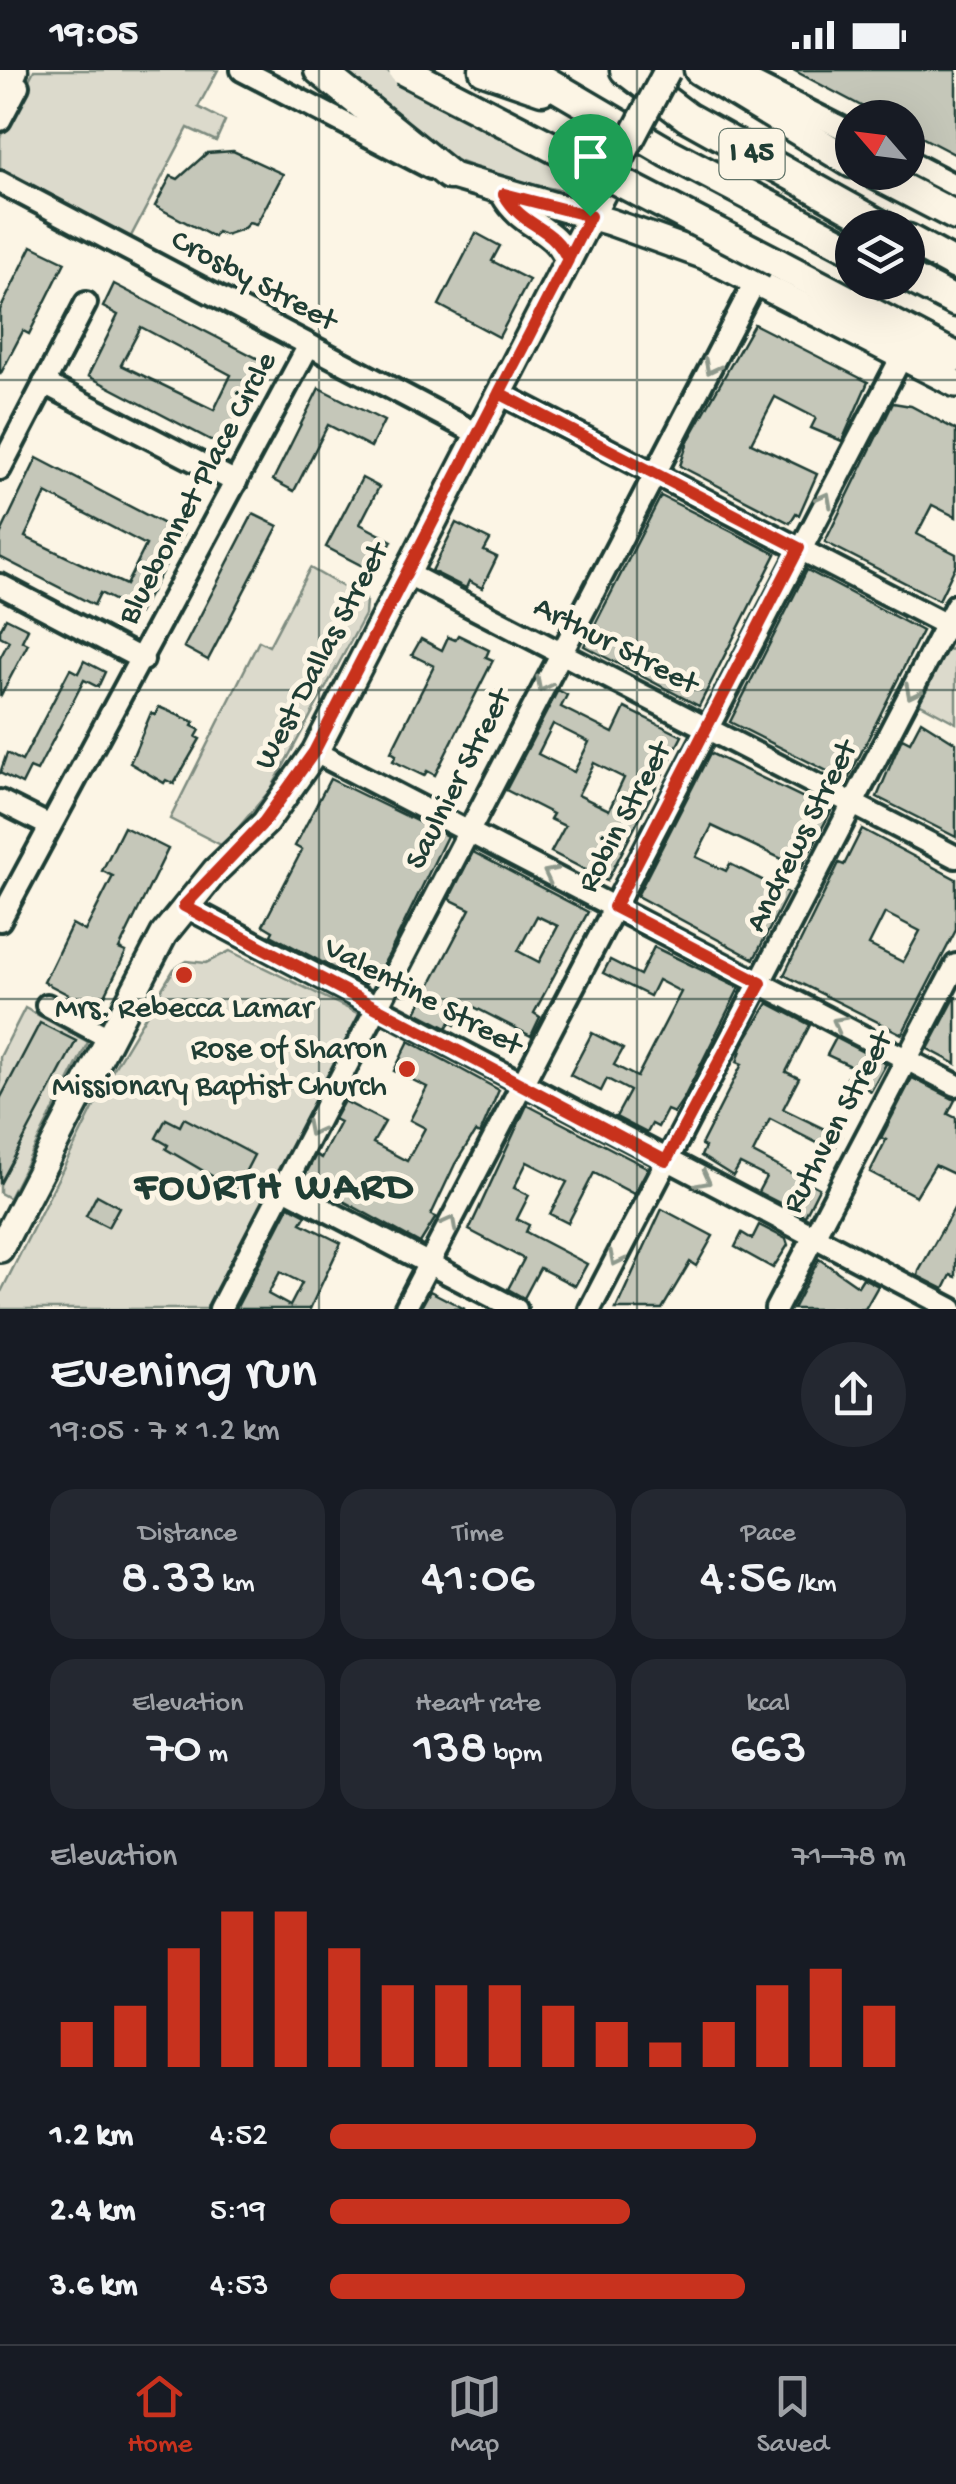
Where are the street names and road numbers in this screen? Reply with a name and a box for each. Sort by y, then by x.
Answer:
road number: I 45 [720,129,784,179]
street label: Crosby Street [163,222,345,343]
street label: Bluebonnet Place Circle [111,346,287,633]
street label: West Dallas Street [247,535,400,777]
street label: Arthur Street [526,589,706,706]
street label: Saulnier Street [398,681,523,877]
street label: Andrews Street [738,732,869,939]
street label: Robin Street [570,734,683,900]
street label: Valentine Street [316,929,530,1068]
street label: Ruthven Street [775,1023,904,1221]

